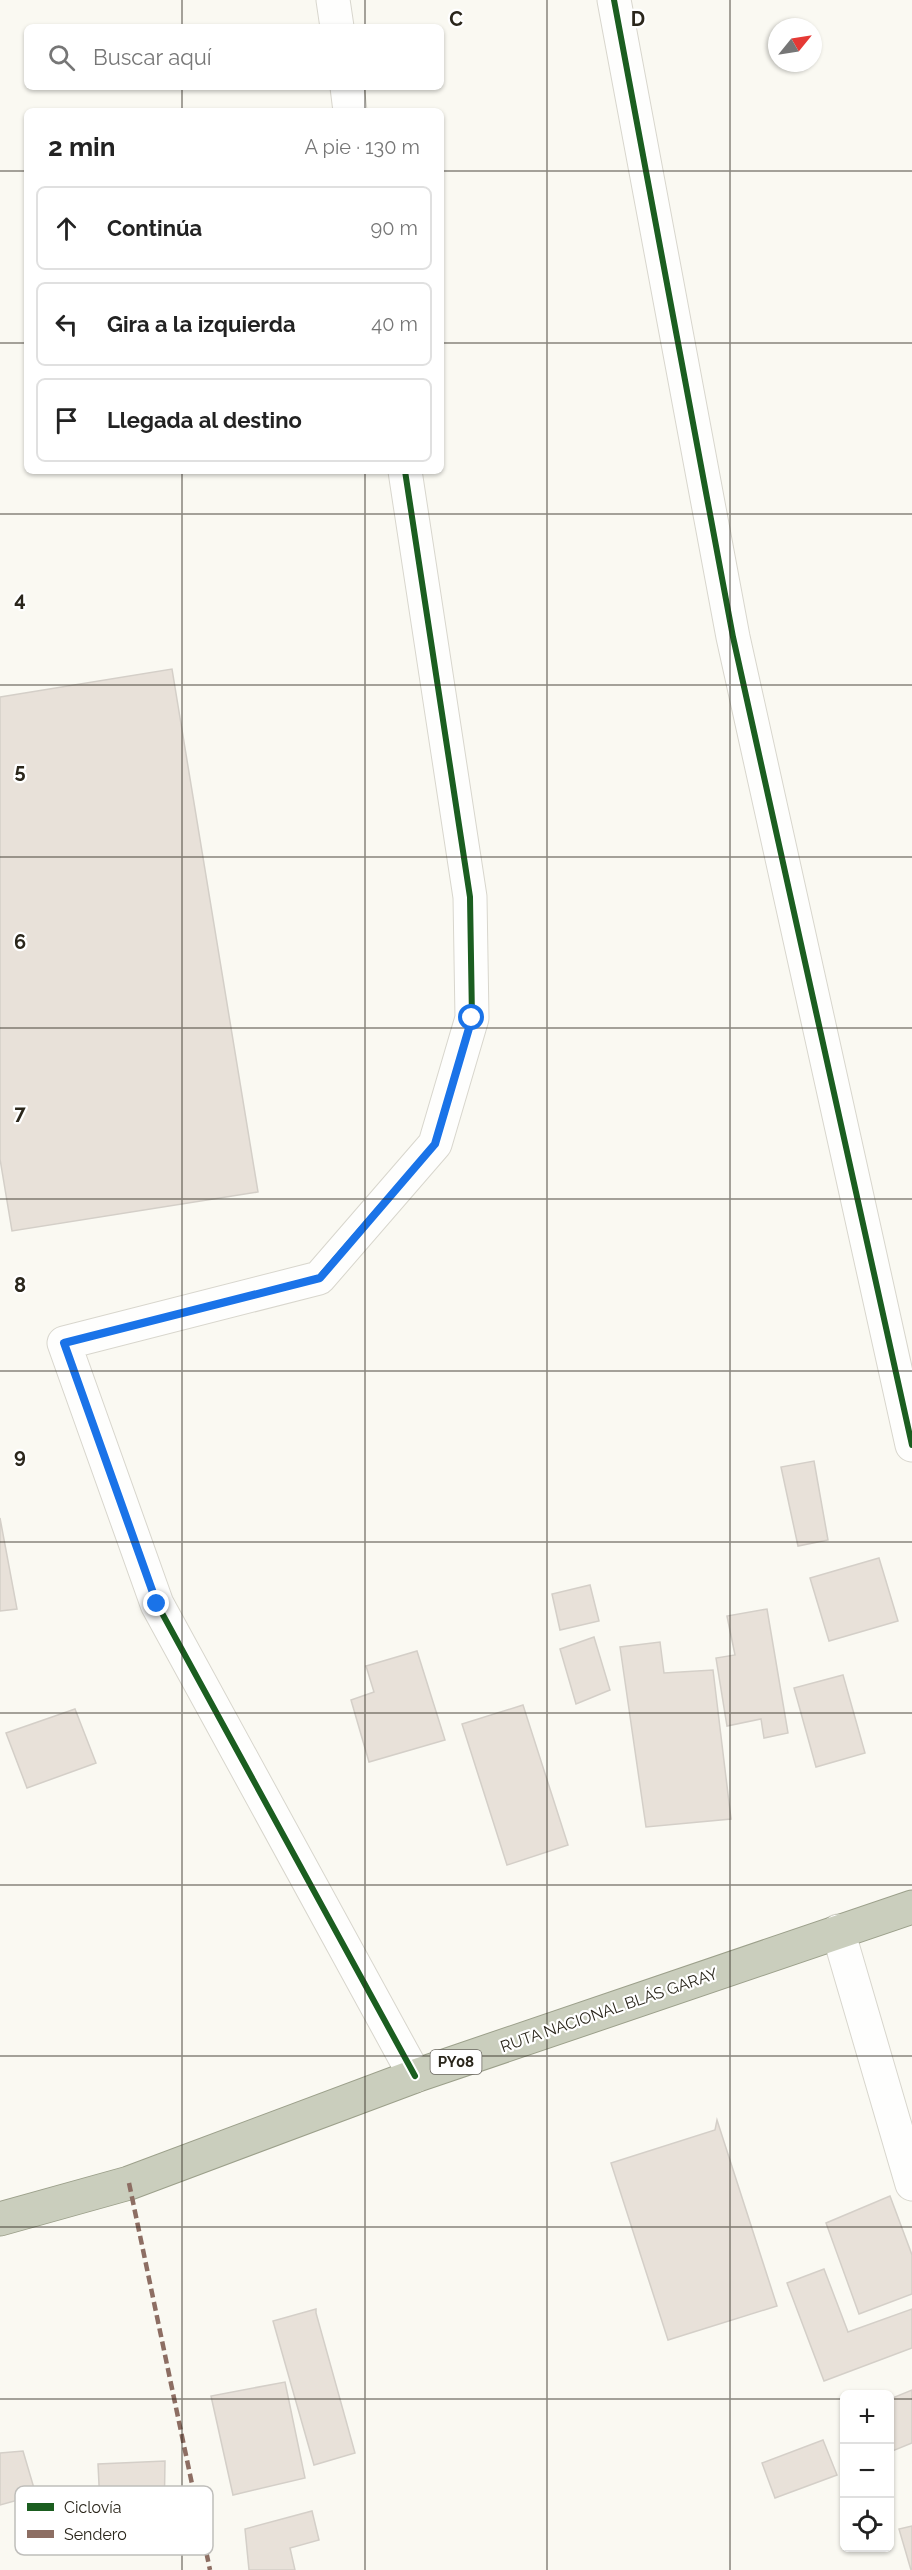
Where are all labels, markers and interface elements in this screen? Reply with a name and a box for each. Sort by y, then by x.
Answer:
text: C [449,7,463,31]
text: D [631,7,645,31]
north arrow [768,18,822,72]
search box [24,24,444,90]
icon: search [45,41,78,74]
text: Buscar aquí [93,44,212,70]
text: 2 min [48,132,115,162]
text: A pie · 130 m [305,135,420,159]
icon: ahead [50,212,83,245]
text: Continúa [107,215,202,241]
text: 90 m [371,216,418,240]
icon: left [50,308,83,341]
text: Gira a la izquierda [107,311,296,337]
text: 40 m [371,312,418,336]
icon: arrive [50,404,83,437]
text: Llegada al destino [107,407,302,433]
text: 4 [14,587,26,611]
text: 5 [14,759,26,783]
text: 6 [14,930,26,954]
route start [458,1004,484,1030]
text: 7 [14,1101,26,1125]
text: 8 [14,1273,26,1297]
text: 9 [14,1444,26,1468]
route end [143,1590,169,1616]
street label: RUTA NACIONAL BLÁS GARAY [498,1963,721,2056]
road number: PY08 [430,2050,482,2074]
map controls [840,2390,894,2552]
button: + [840,2390,894,2444]
button: − [840,2444,894,2498]
legend [15,2486,213,2555]
text: Ciclovía [64,2498,122,2517]
button: locate [840,2498,894,2552]
text: Sendero [64,2525,127,2544]

